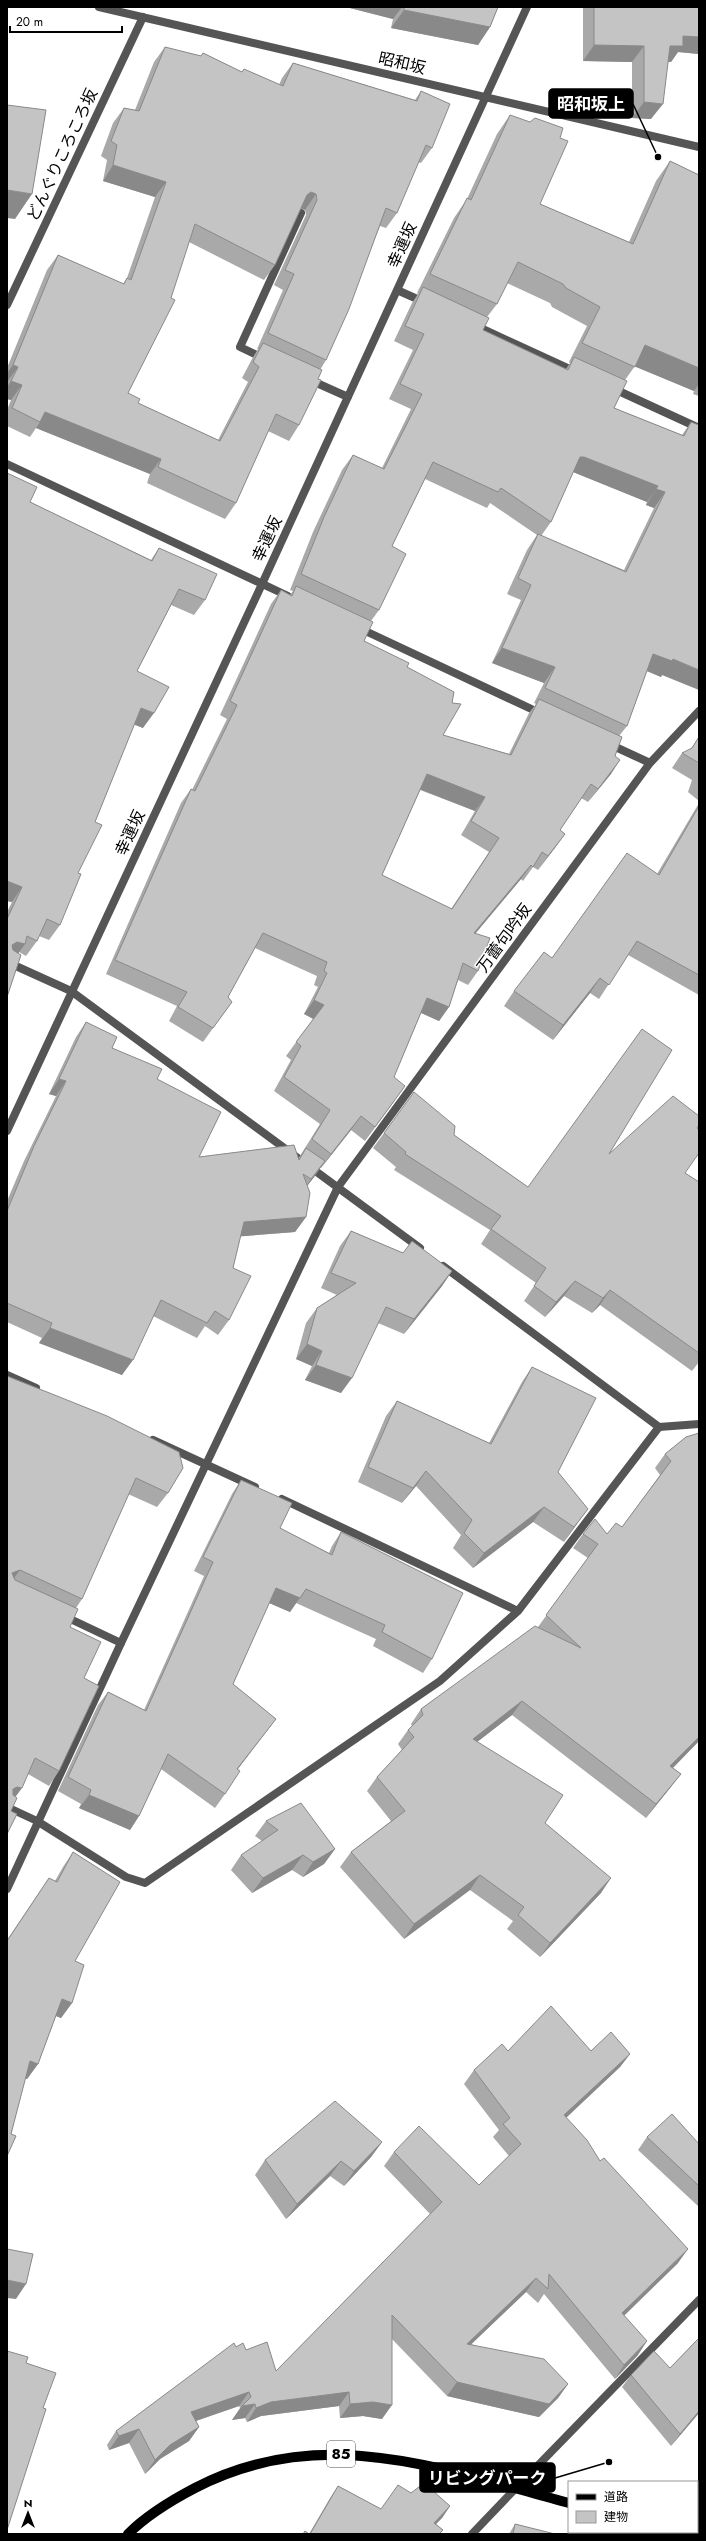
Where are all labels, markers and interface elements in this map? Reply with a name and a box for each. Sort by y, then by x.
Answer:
scale bar [10,8,122,34]
text: 20 m [16,13,43,31]
street label: 昭和坂 [376,46,428,80]
street label: どんぐりころころ坂 [21,85,103,225]
callout: 昭和坂上 [549,89,633,118]
text: 昭和坂上 [557,92,625,116]
street label: 幸運坂 [382,218,422,272]
street label: 幸運坂 [246,512,288,566]
street label: 幸運坂 [109,806,151,860]
street label: 万蕾句吟坂 [471,899,537,977]
road number: 85 [327,2441,355,2467]
callout: リビングパーク [420,2463,555,2492]
text: リビングパーク [428,2466,547,2490]
legend [568,2481,698,2533]
text: 道路 [604,2488,628,2506]
north arrow [8,2493,48,2533]
text: N [24,2495,32,2511]
text: 建物 [604,2508,628,2526]

